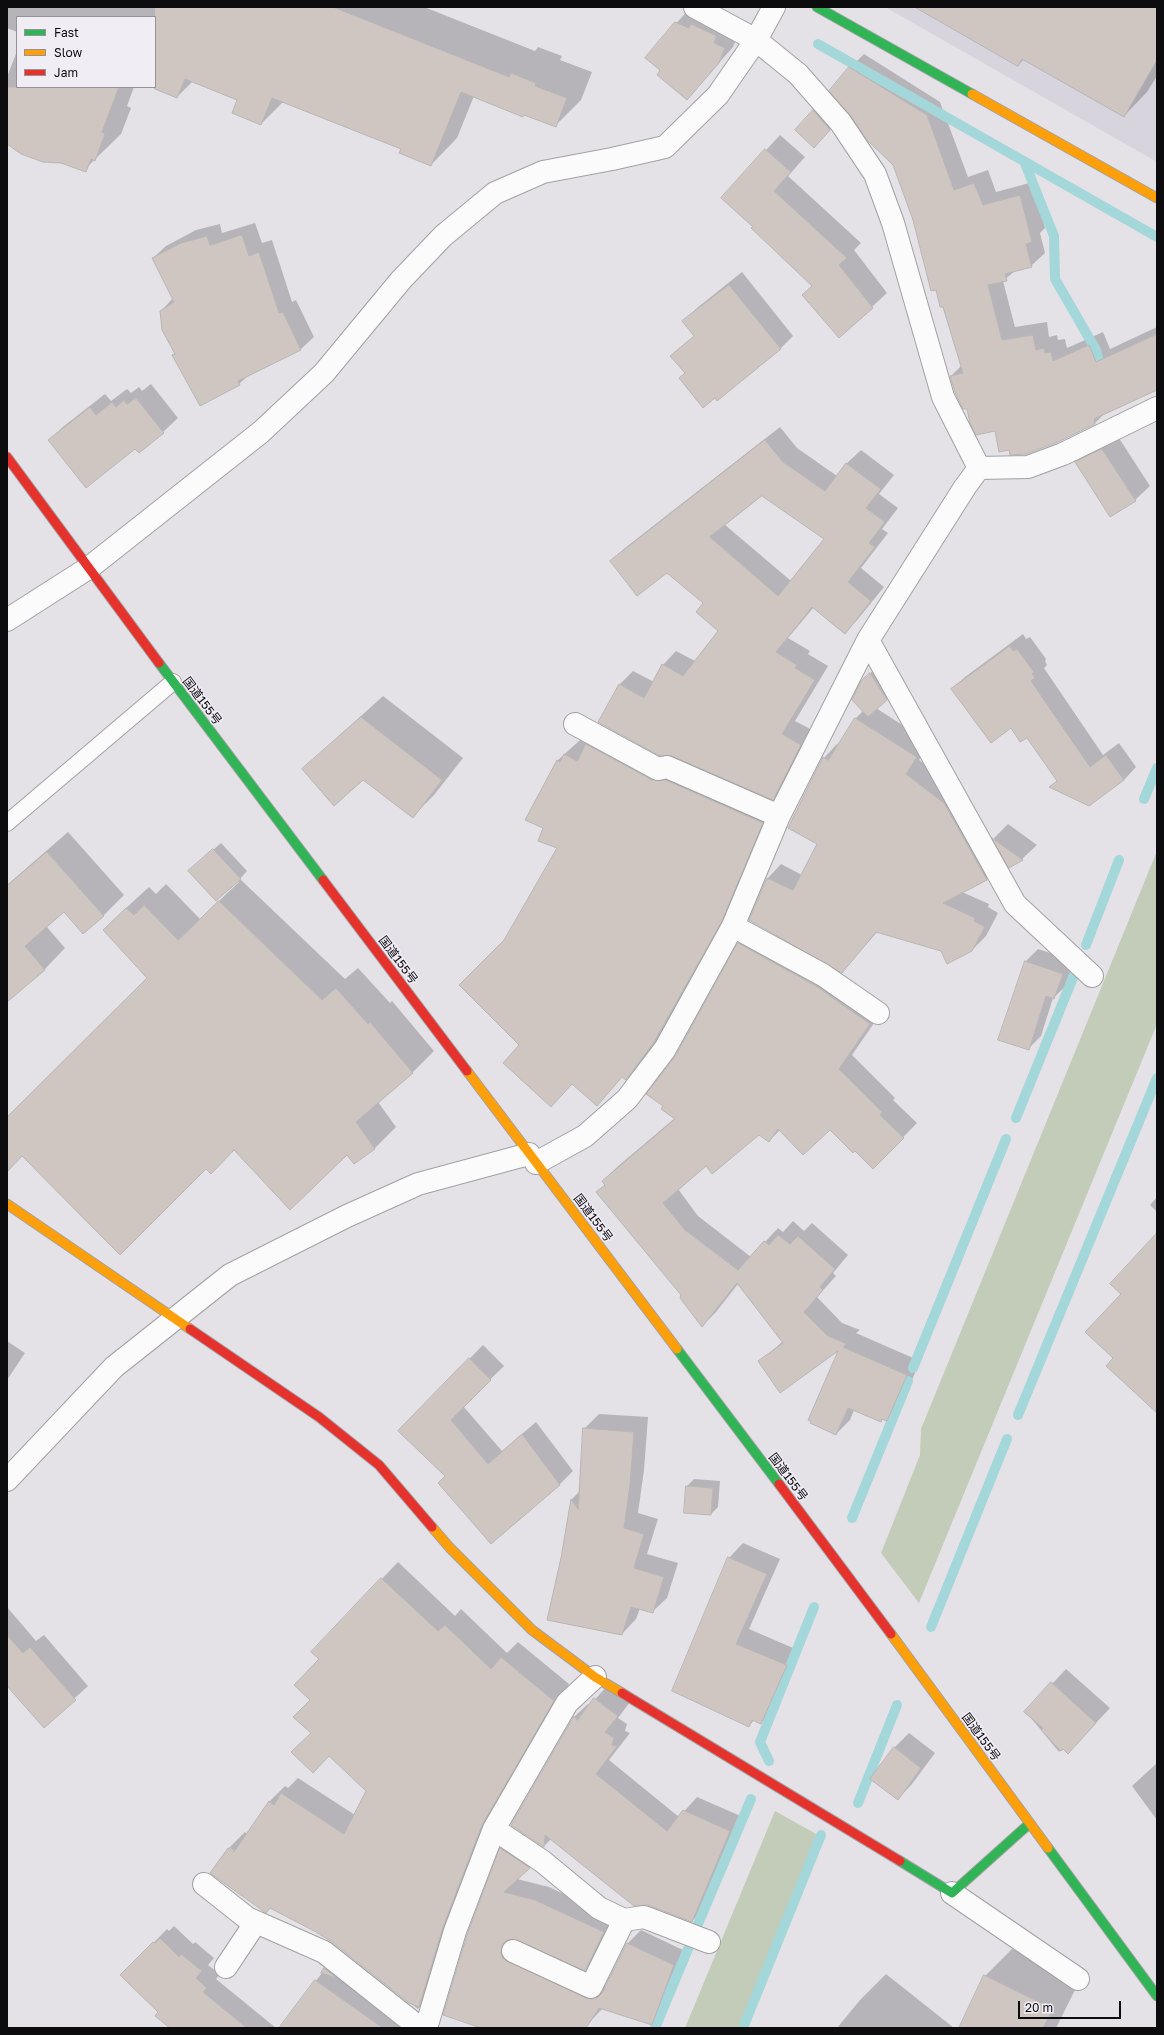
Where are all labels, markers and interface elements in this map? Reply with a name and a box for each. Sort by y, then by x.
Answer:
legend [16,16,156,88]
text: Fast [54,25,79,40]
text: Slow [54,45,82,60]
text: Jam [54,65,78,80]
street label: 国道155号 [179,674,225,728]
street label: 国道155号 [375,933,421,987]
street label: 国道155号 [570,1191,616,1245]
street label: 国道155号 [765,1450,811,1504]
street label: 国道155号 [959,1710,1003,1764]
scale bar [1020,1993,1123,2019]
text: 20 m [1025,2000,1053,2015]

